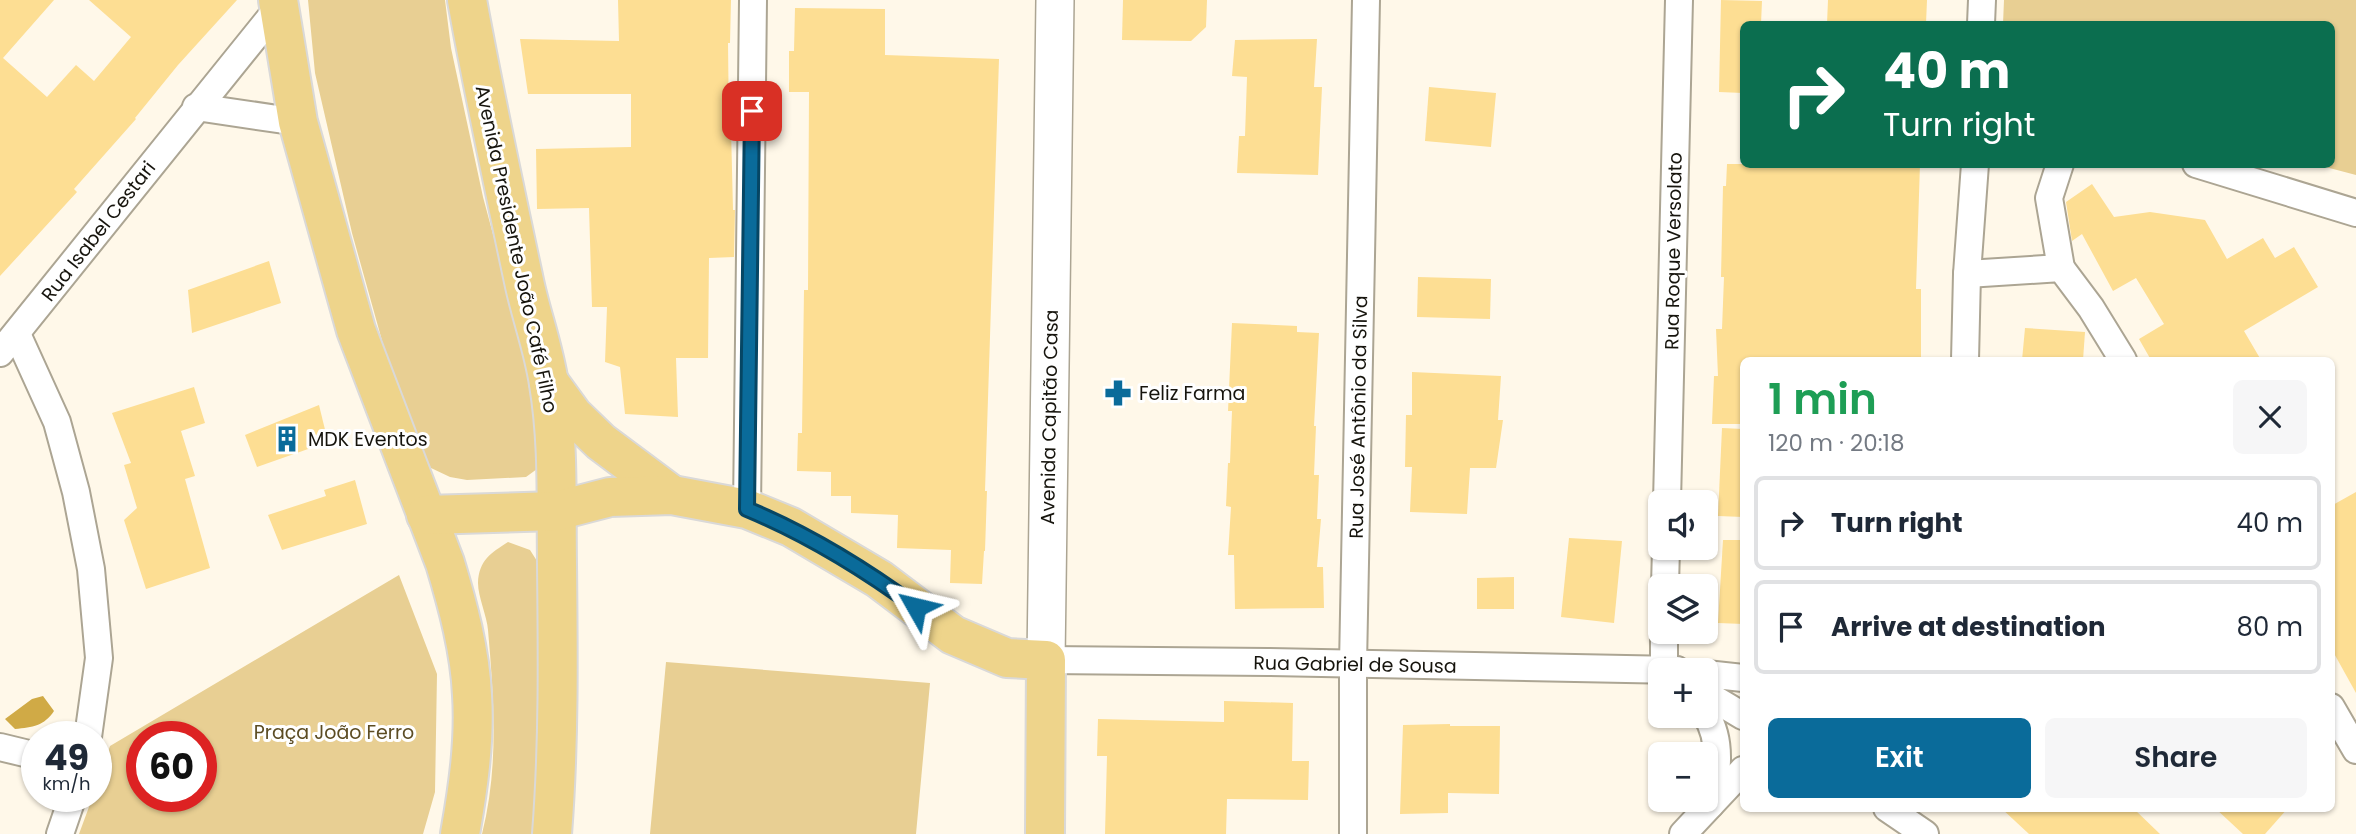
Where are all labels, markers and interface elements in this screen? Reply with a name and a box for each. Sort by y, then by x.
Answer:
text: 40 m [1883,37,2010,105]
icon: right [1768,49,1859,140]
pin [722,81,782,141]
street label: Avenida Presidente João Café Filho [469,83,564,415]
icon: arrive [733,92,771,130]
text: Turn right [1883,102,2035,147]
street label: Rua Roque Versolato [1658,152,1689,350]
street label: Rua Isabel Cestari [35,155,162,307]
street label: Rua José Antônio da Silva [1343,295,1374,539]
street label: Avenida Capitão Casa [1034,309,1065,525]
text: 1 min [1768,370,1877,429]
pharmacy icon: Feliz Farma [1103,378,1133,408]
place label: Feliz Farma [1139,380,1245,407]
button: close [2233,380,2307,454]
building icon: MDK Eventos [272,424,302,454]
place label: MDK Eventos [308,426,428,453]
text: 120 m · 20:18 [1768,427,1904,459]
map controls [1648,490,1718,812]
button: sound [1648,490,1718,560]
icon: right [1772,504,1810,542]
text: Turn right [1831,505,1963,541]
text: 40 m [2237,505,2303,541]
position arrow [879,570,953,644]
button: layers [1648,574,1718,644]
icon: arrive [1772,608,1810,646]
text: Arrive at destination [1831,609,2106,645]
text: 80 m [2237,609,2303,645]
street label: Rua Gabriel de Sousa [1253,649,1457,680]
button: + [1648,658,1718,728]
button: Exit [1768,718,2031,798]
button: Share [2045,718,2307,798]
park label: Praça João Ferro [254,719,414,746]
speed limit sign: 60 [126,721,217,812]
text: 49 [44,733,89,782]
button: − [1648,742,1718,812]
text: km/h [43,771,90,796]

